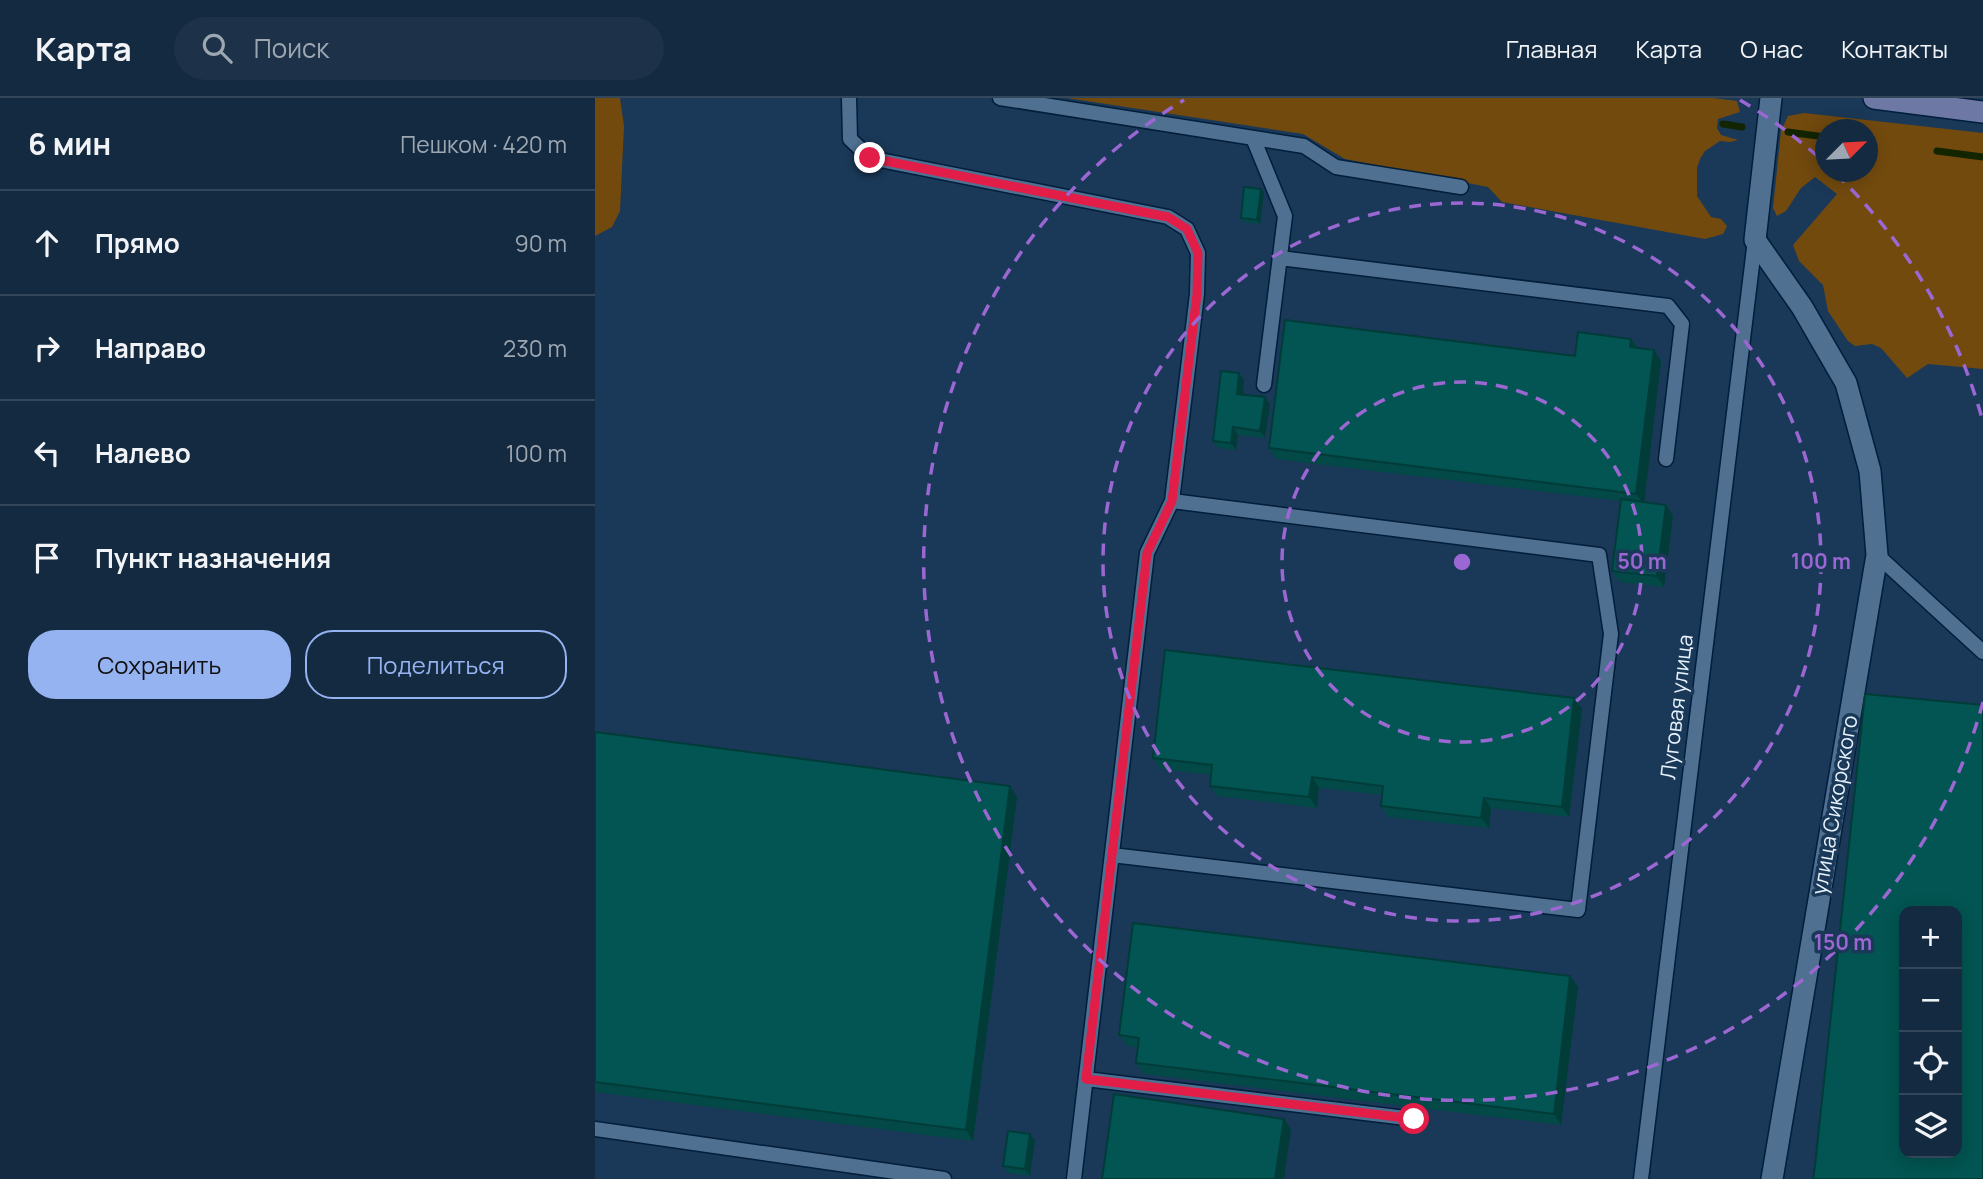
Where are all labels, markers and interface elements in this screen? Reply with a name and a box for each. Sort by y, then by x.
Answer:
search box [174,17,664,80]
text: Карта [35,26,132,71]
icon: search [198,29,236,67]
text: Поиск [254,30,329,66]
text: Главная [1506,32,1597,65]
text: Карта [1635,32,1702,65]
text: О нас [1740,32,1803,65]
text: Контакты [1841,32,1948,65]
north arrow [1815,119,1878,182]
text: 6 мин [28,123,111,164]
text: Пешком · 420 m [400,128,567,160]
route end [854,142,885,173]
icon: ahead [28,224,66,262]
text: Прямо [95,225,180,261]
text: 90 m [515,227,567,259]
icon: right [28,329,66,367]
text: Направо [95,330,206,366]
text: 230 m [503,332,567,364]
icon: left [28,434,66,472]
text: Налево [95,435,191,471]
text: 100 m [506,437,567,469]
icon: arrive [28,539,66,577]
text: Пункт назначения [95,540,331,576]
text: 50 m [1617,547,1667,575]
text: 100 m [1791,547,1851,575]
centre of rings [1450,550,1474,574]
button: Сохранить [28,630,291,699]
button: Поделиться [305,630,567,699]
street label: Луговая улица [1653,633,1699,781]
street label: улица Сикорского [1804,713,1864,897]
map controls [1899,906,1962,1158]
button: + [1899,906,1962,969]
text: 150 m [1814,928,1872,956]
button: − [1899,969,1962,1032]
button: locate [1899,1032,1962,1095]
button: layers [1899,1095,1962,1158]
route start [1398,1103,1429,1134]

